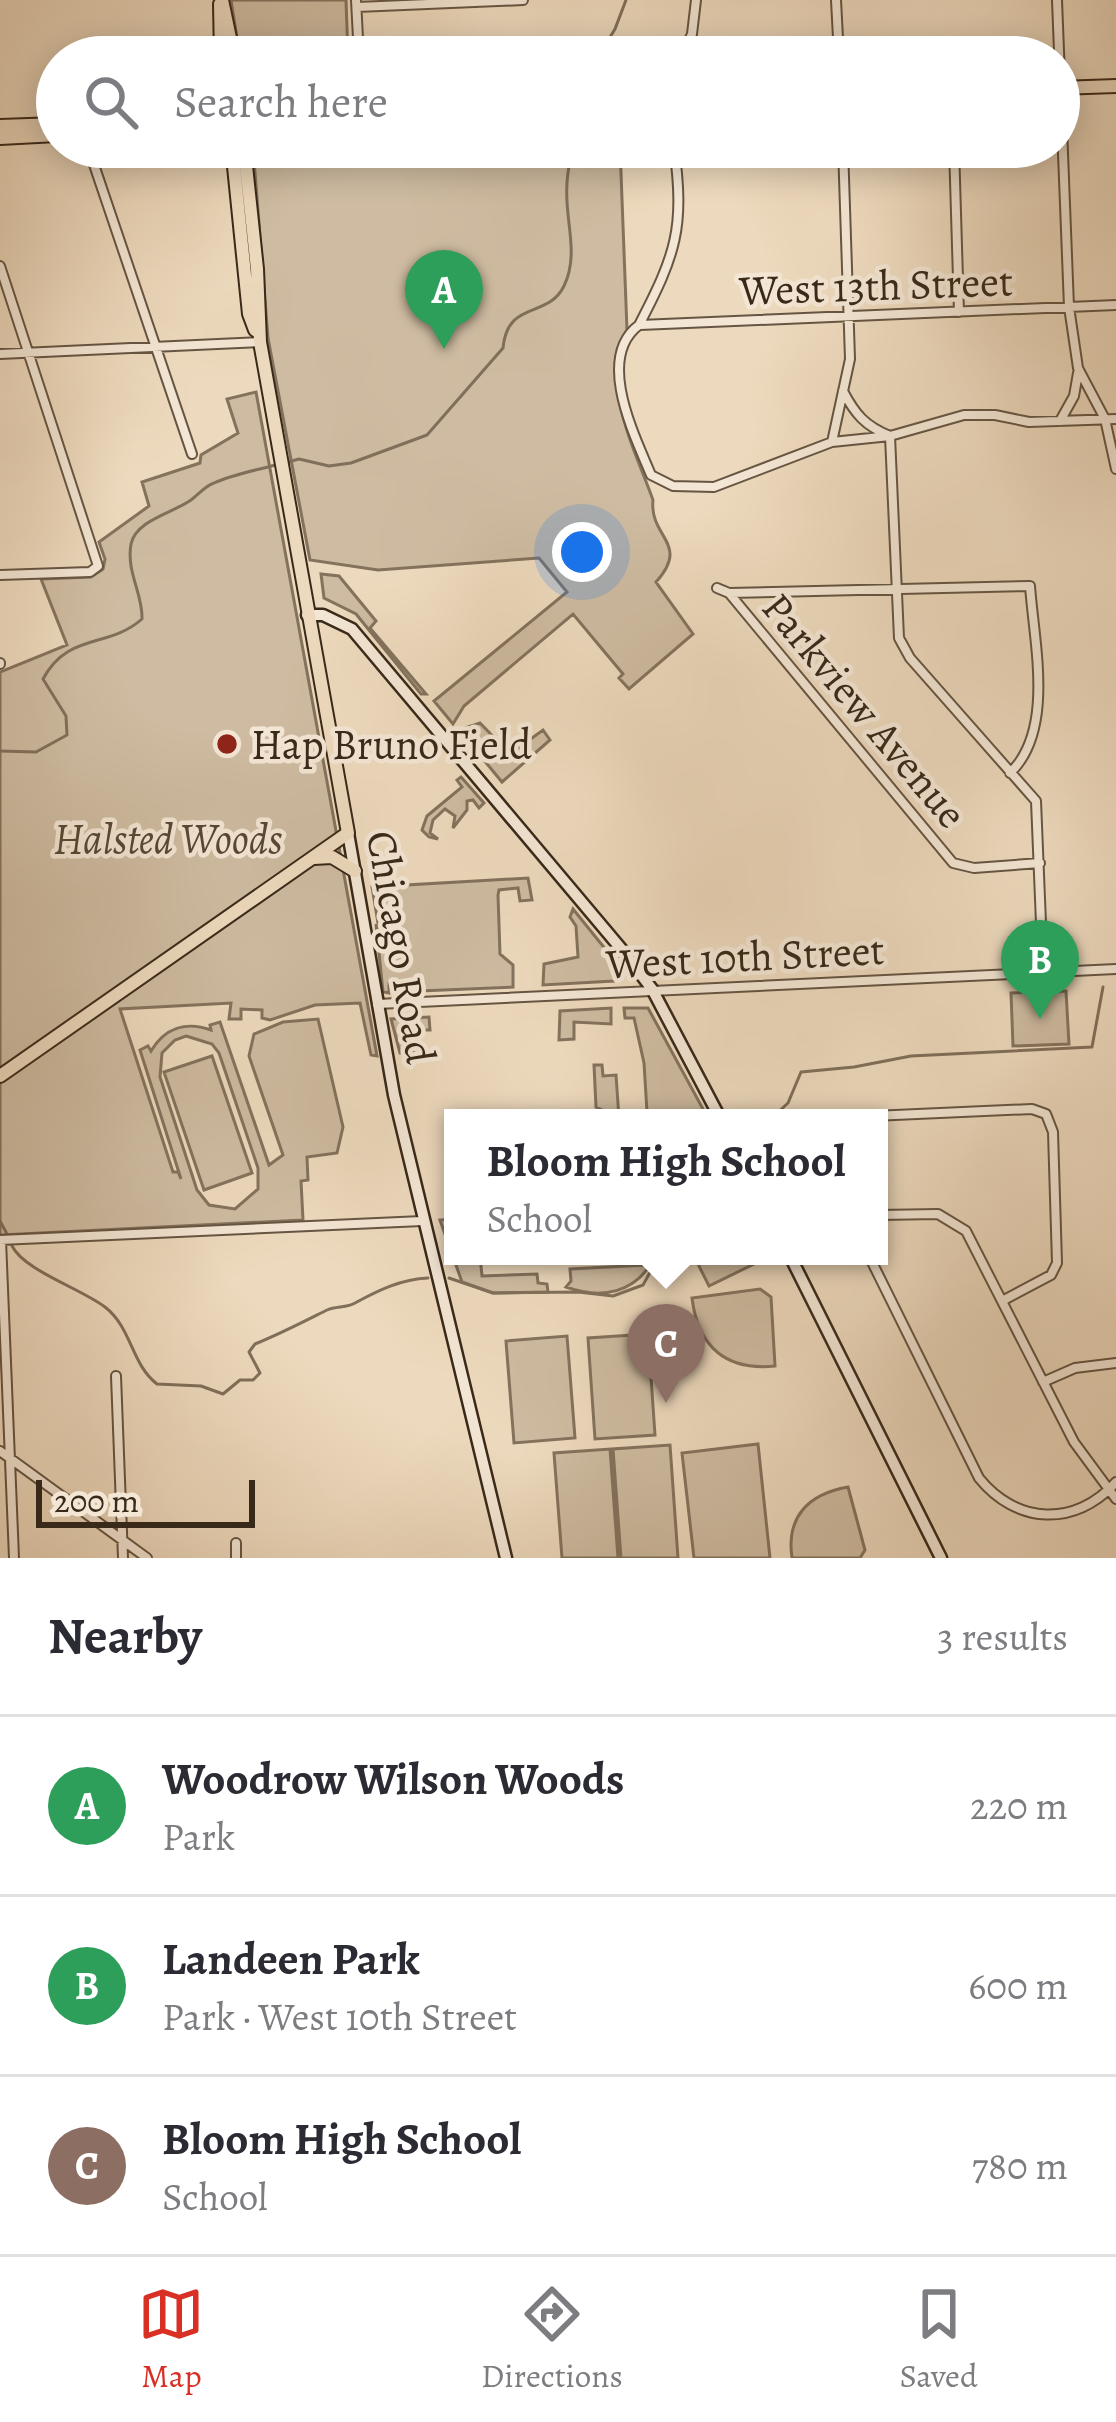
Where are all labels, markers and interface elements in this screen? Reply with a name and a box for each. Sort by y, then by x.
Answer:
search box [36,36,1080,168]
icon: search [78,69,144,135]
text: Search here [174,71,388,133]
pin: A [405,250,483,349]
street label: West 13th Street [737,252,1014,319]
your location [552,522,612,582]
street label: Parkview Avenue [749,580,980,840]
place label: Hap Bruno Field [251,716,532,773]
marker: Hap Bruno Field [214,731,240,757]
park label: Halsted Woods [54,810,282,867]
street label: Chicago Road [353,826,450,1068]
pin: B [1001,920,1079,1019]
street label: West 10th Street [603,921,886,992]
popup [444,1109,888,1265]
text: Bloom High School [486,1130,846,1192]
text: School [486,1192,592,1245]
pin: C [627,1304,705,1403]
scale bar [36,1474,255,1527]
text: 200 m [54,1478,139,1523]
text: Nearby [48,1601,202,1671]
text: 3 results [937,1610,1068,1663]
text: Woodrow Wilson Woods [162,1748,624,1810]
text: A [75,1779,99,1832]
text: 220 m [970,1779,1068,1832]
text: Park [162,1810,235,1863]
text: Landeen Park [162,1928,420,1990]
text: B [75,1959,99,2012]
text: 600 m [968,1959,1068,2012]
text: Park · West 10th Street [162,1990,517,2043]
text: Bloom High School [162,2108,521,2170]
text: C [75,2139,99,2192]
text: 780 m [972,2139,1068,2192]
text: School [162,2170,268,2223]
tab: Map [138,2281,204,2398]
tab: Directions [481,2281,623,2398]
tab: Saved [899,2281,978,2398]

